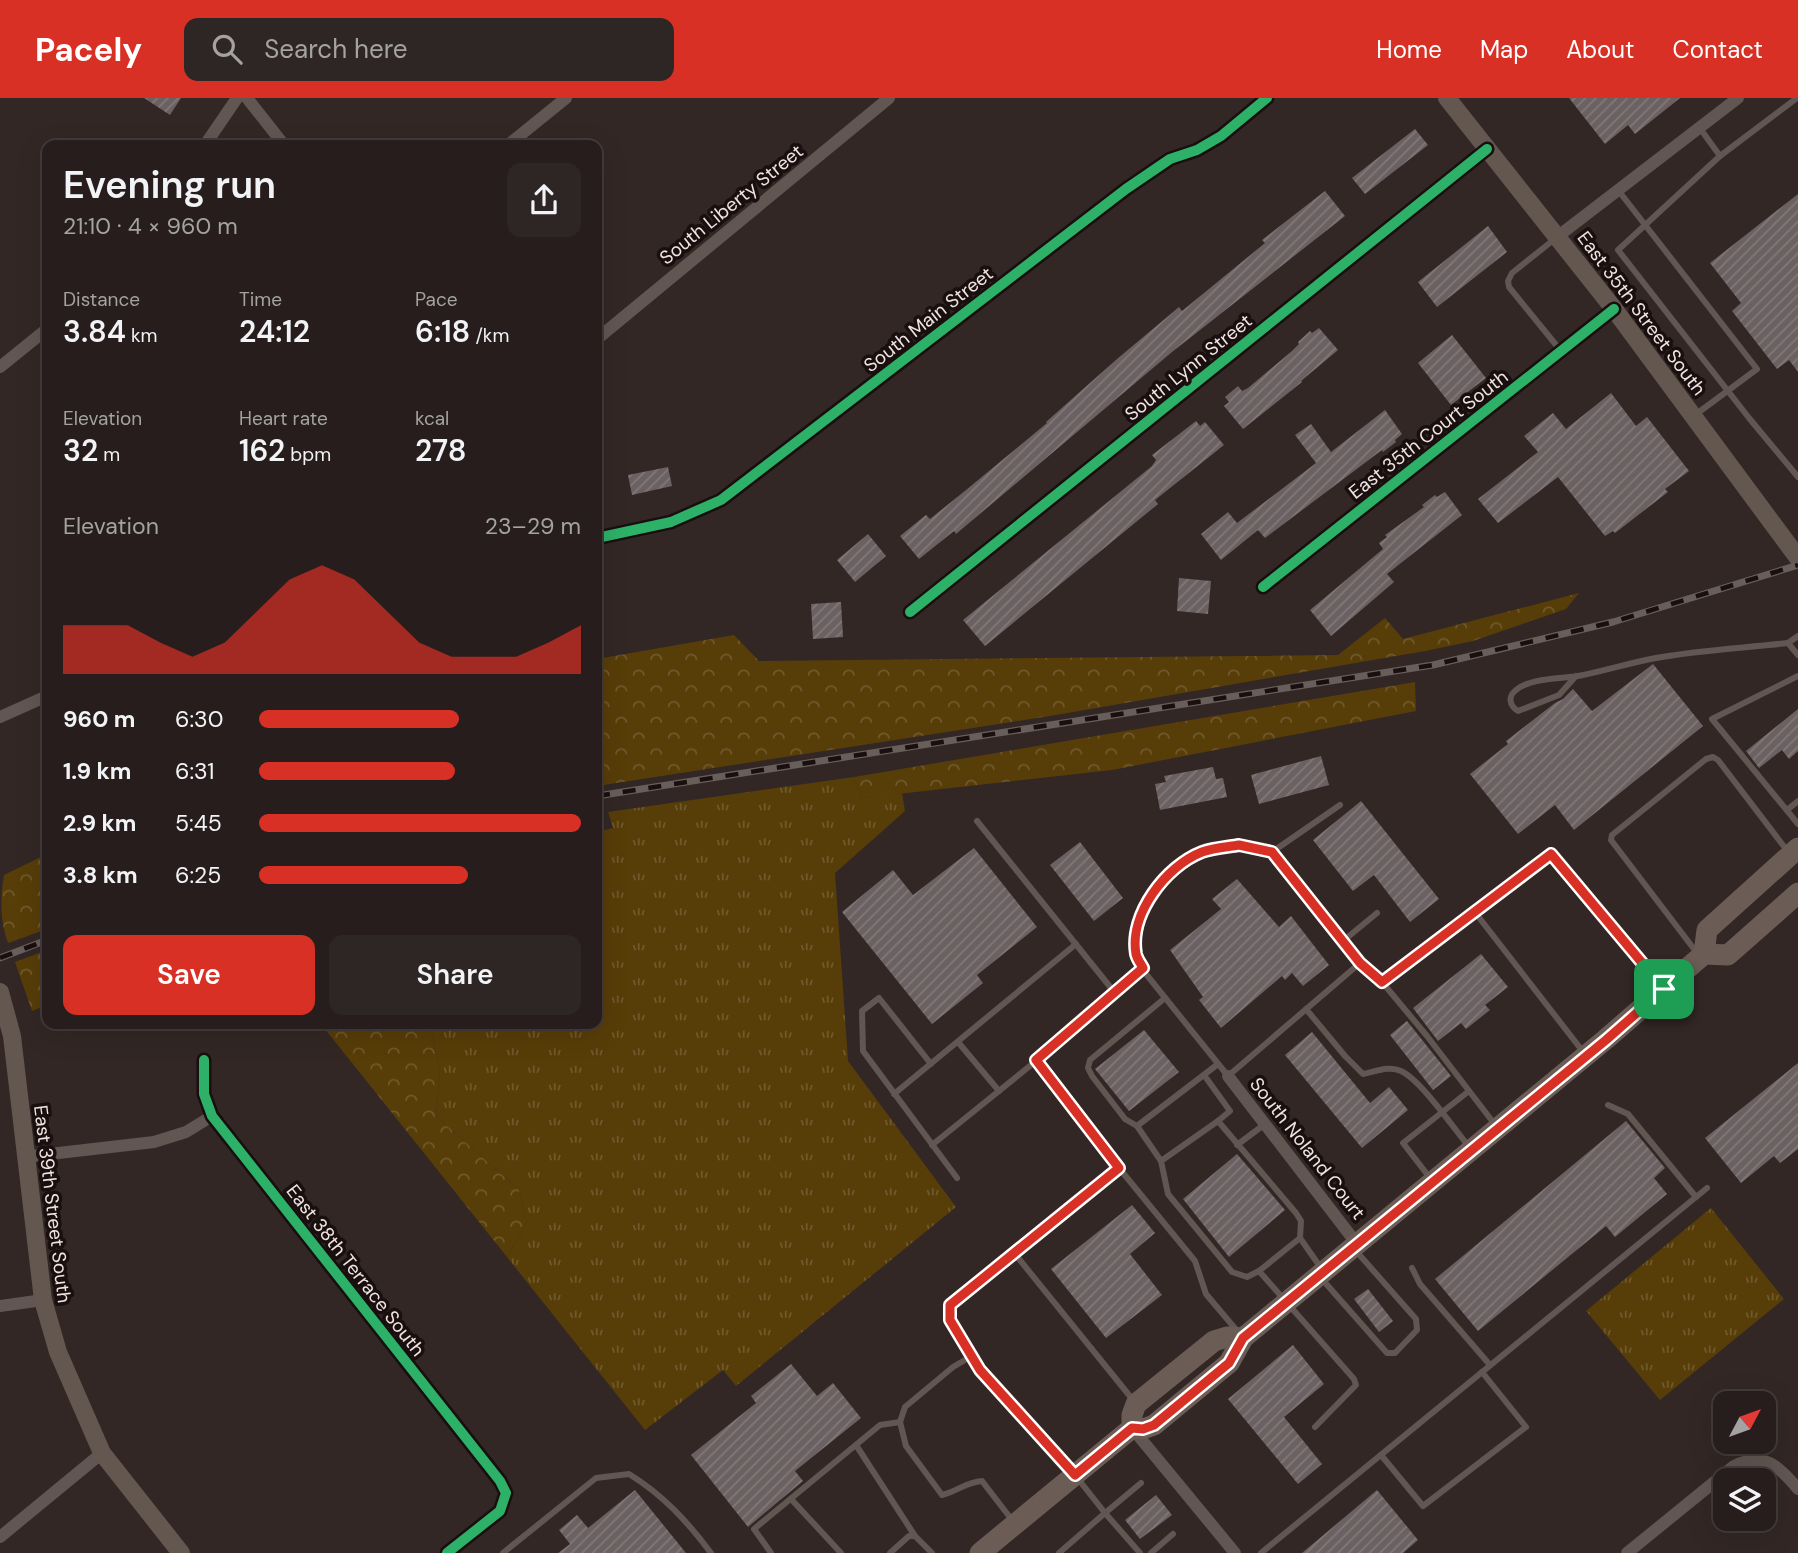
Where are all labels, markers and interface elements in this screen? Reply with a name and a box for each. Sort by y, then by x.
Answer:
search box [184,18,674,81]
text: Pacely [35,28,142,71]
icon: search [208,30,246,68]
text: Search here [264,32,408,66]
text: Home [1376,34,1442,65]
text: Map [1480,34,1528,65]
text: About [1566,34,1635,65]
text: Contact [1673,34,1763,65]
street label: South Liberty Street [654,139,808,270]
text: Evening run [63,160,276,210]
button: share [507,163,581,237]
text: 21:10 · 4 × 960 m [63,211,238,241]
street label: East 35th Street South [1572,226,1712,400]
street label: South Main Street [859,261,998,378]
text: Distance [63,287,140,312]
text: Time [239,287,282,312]
text: Pace [415,287,458,312]
street label: South Lynn Street [1120,308,1257,426]
text: 3.84 [63,312,126,351]
text: 24:12 [239,312,310,351]
text: 6:18 [415,312,470,351]
text: km [126,323,158,348]
text: /km [470,323,509,348]
street label: East 35th Court South [1343,364,1513,505]
text: Elevation [63,406,142,431]
text: Heart rate [239,406,328,431]
text: kcal [415,406,449,431]
text: 32 [63,431,98,470]
text: 162 [239,431,285,470]
text: 278 [415,431,467,470]
text: m [98,442,120,467]
text: bpm [285,442,331,467]
text: Elevation [63,511,159,541]
text: 23–29 m [485,511,581,541]
text: 960 m [63,704,135,734]
text: 6:30 [175,704,223,734]
text: 1.9 km [63,756,131,786]
text: 6:31 [175,756,214,786]
text: 2.9 km [63,808,136,838]
text: 5:45 [175,808,222,838]
text: 3.8 km [63,860,138,890]
text: 6:25 [175,860,221,890]
button: Save [63,935,315,1015]
button: Share [329,935,581,1015]
pin [1634,959,1694,1019]
icon: arrive [1645,970,1683,1008]
street label: South Noland Court [1244,1072,1371,1224]
street label: East 39th Street South [28,1104,77,1304]
street label: East 38th Terrace South [281,1179,431,1361]
north arrow [1713,1391,1776,1454]
map controls [1713,1391,1776,1531]
button: layers [1713,1468,1776,1531]

